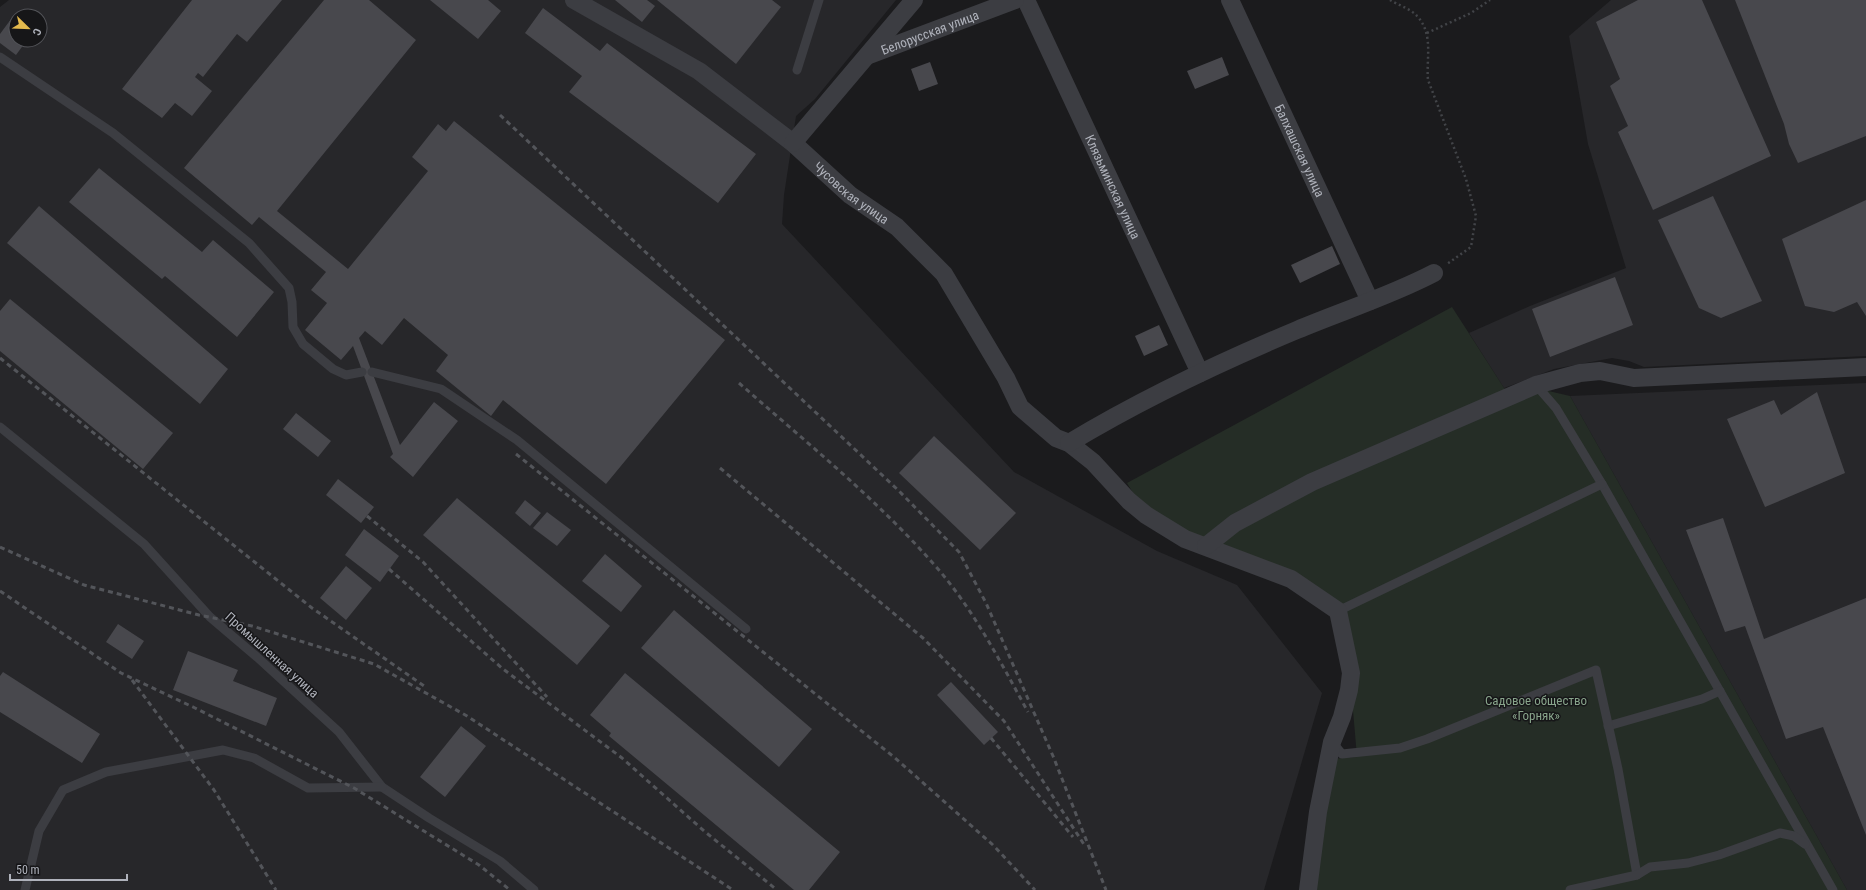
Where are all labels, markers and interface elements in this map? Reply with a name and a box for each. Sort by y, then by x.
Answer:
street label: Белорусская улица [879,7,981,57]
north arrow [8,8,48,48]
text: С [30,26,44,37]
street label: Балхашская улица [1272,102,1328,199]
street label: Клязьминская улица [1082,132,1144,241]
street label: Чусовская улица [811,158,892,227]
street label: Промышленная улица [222,609,322,701]
park label: Садовое общество «Горняк» [1485,693,1587,723]
scale bar [10,856,127,882]
text: 50 m [16,863,40,877]

